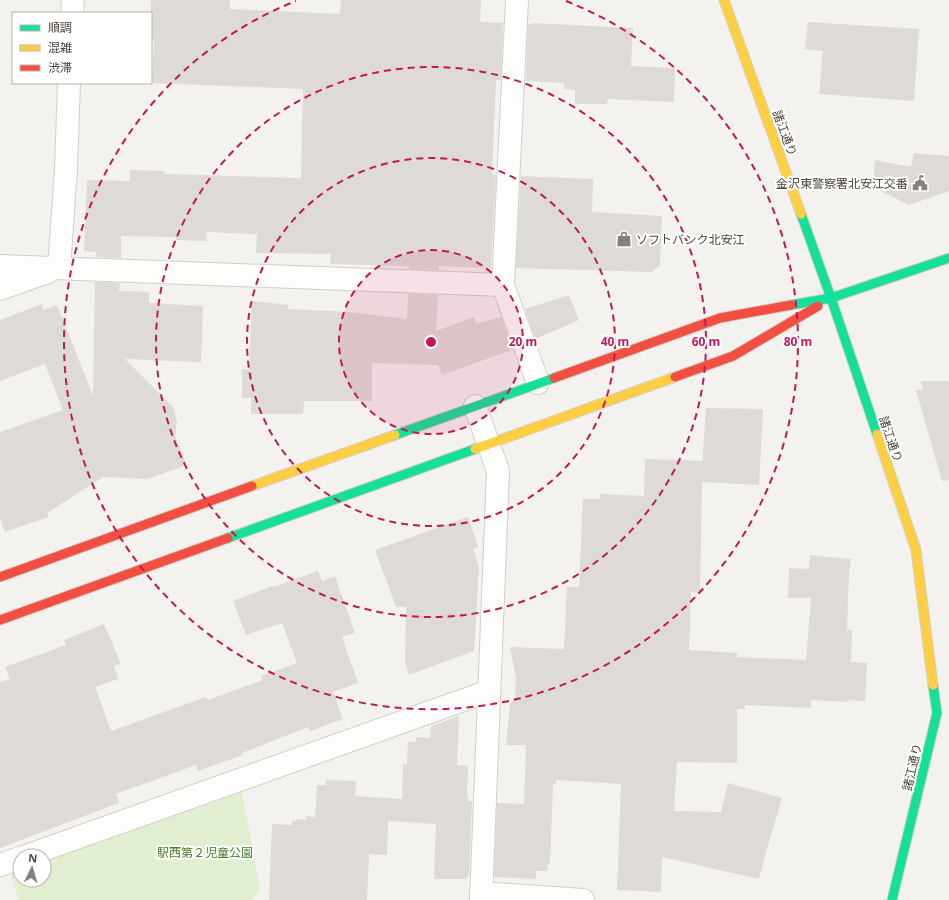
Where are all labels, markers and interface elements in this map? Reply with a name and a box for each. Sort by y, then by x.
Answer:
legend [12,12,152,84]
text: 順調 [48,19,72,36]
text: 混雑 [48,39,72,56]
text: 渋滞 [48,59,72,76]
street label: 諸江通り [769,108,801,158]
public building icon: 金沢東警察署北安江交番 [911,174,929,192]
place label: 金沢東警察署北安江交番 [776,175,908,192]
shop icon: ソフトバンク北安江 [615,230,633,248]
place label: ソフトバンク北安江 [636,231,745,248]
text: 20 m [509,333,537,350]
text: 40 m [601,333,629,350]
text: 60 m [692,333,720,350]
text: 80 m [784,333,812,350]
centre of rings [424,335,438,349]
street label: 諸江通り [875,414,907,464]
street label: 諸江通り [898,742,926,792]
park label: 駅西第２児童公園 [157,844,253,861]
north arrow [12,848,52,888]
text: N [28,850,38,865]

